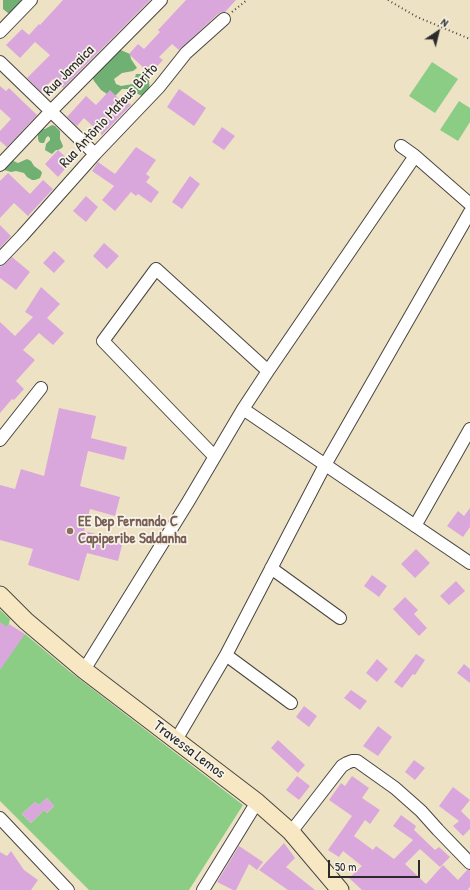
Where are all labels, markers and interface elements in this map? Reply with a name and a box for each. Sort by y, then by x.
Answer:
north arrow [418,12,458,52]
text: N [438,15,451,30]
street label: Rua Jamaica [40,42,98,100]
street label: Rua Antônio Mateus Brito [56,60,162,172]
place label: EE Dep Fernando C Capiperibe Saldanha [78,513,186,548]
marker: EE Dep Fernando C Capiperibe Saldanha [65,526,75,536]
street label: Travessa Lemos [150,717,228,783]
scale bar [330,852,422,878]
text: 50 m [335,858,356,875]

